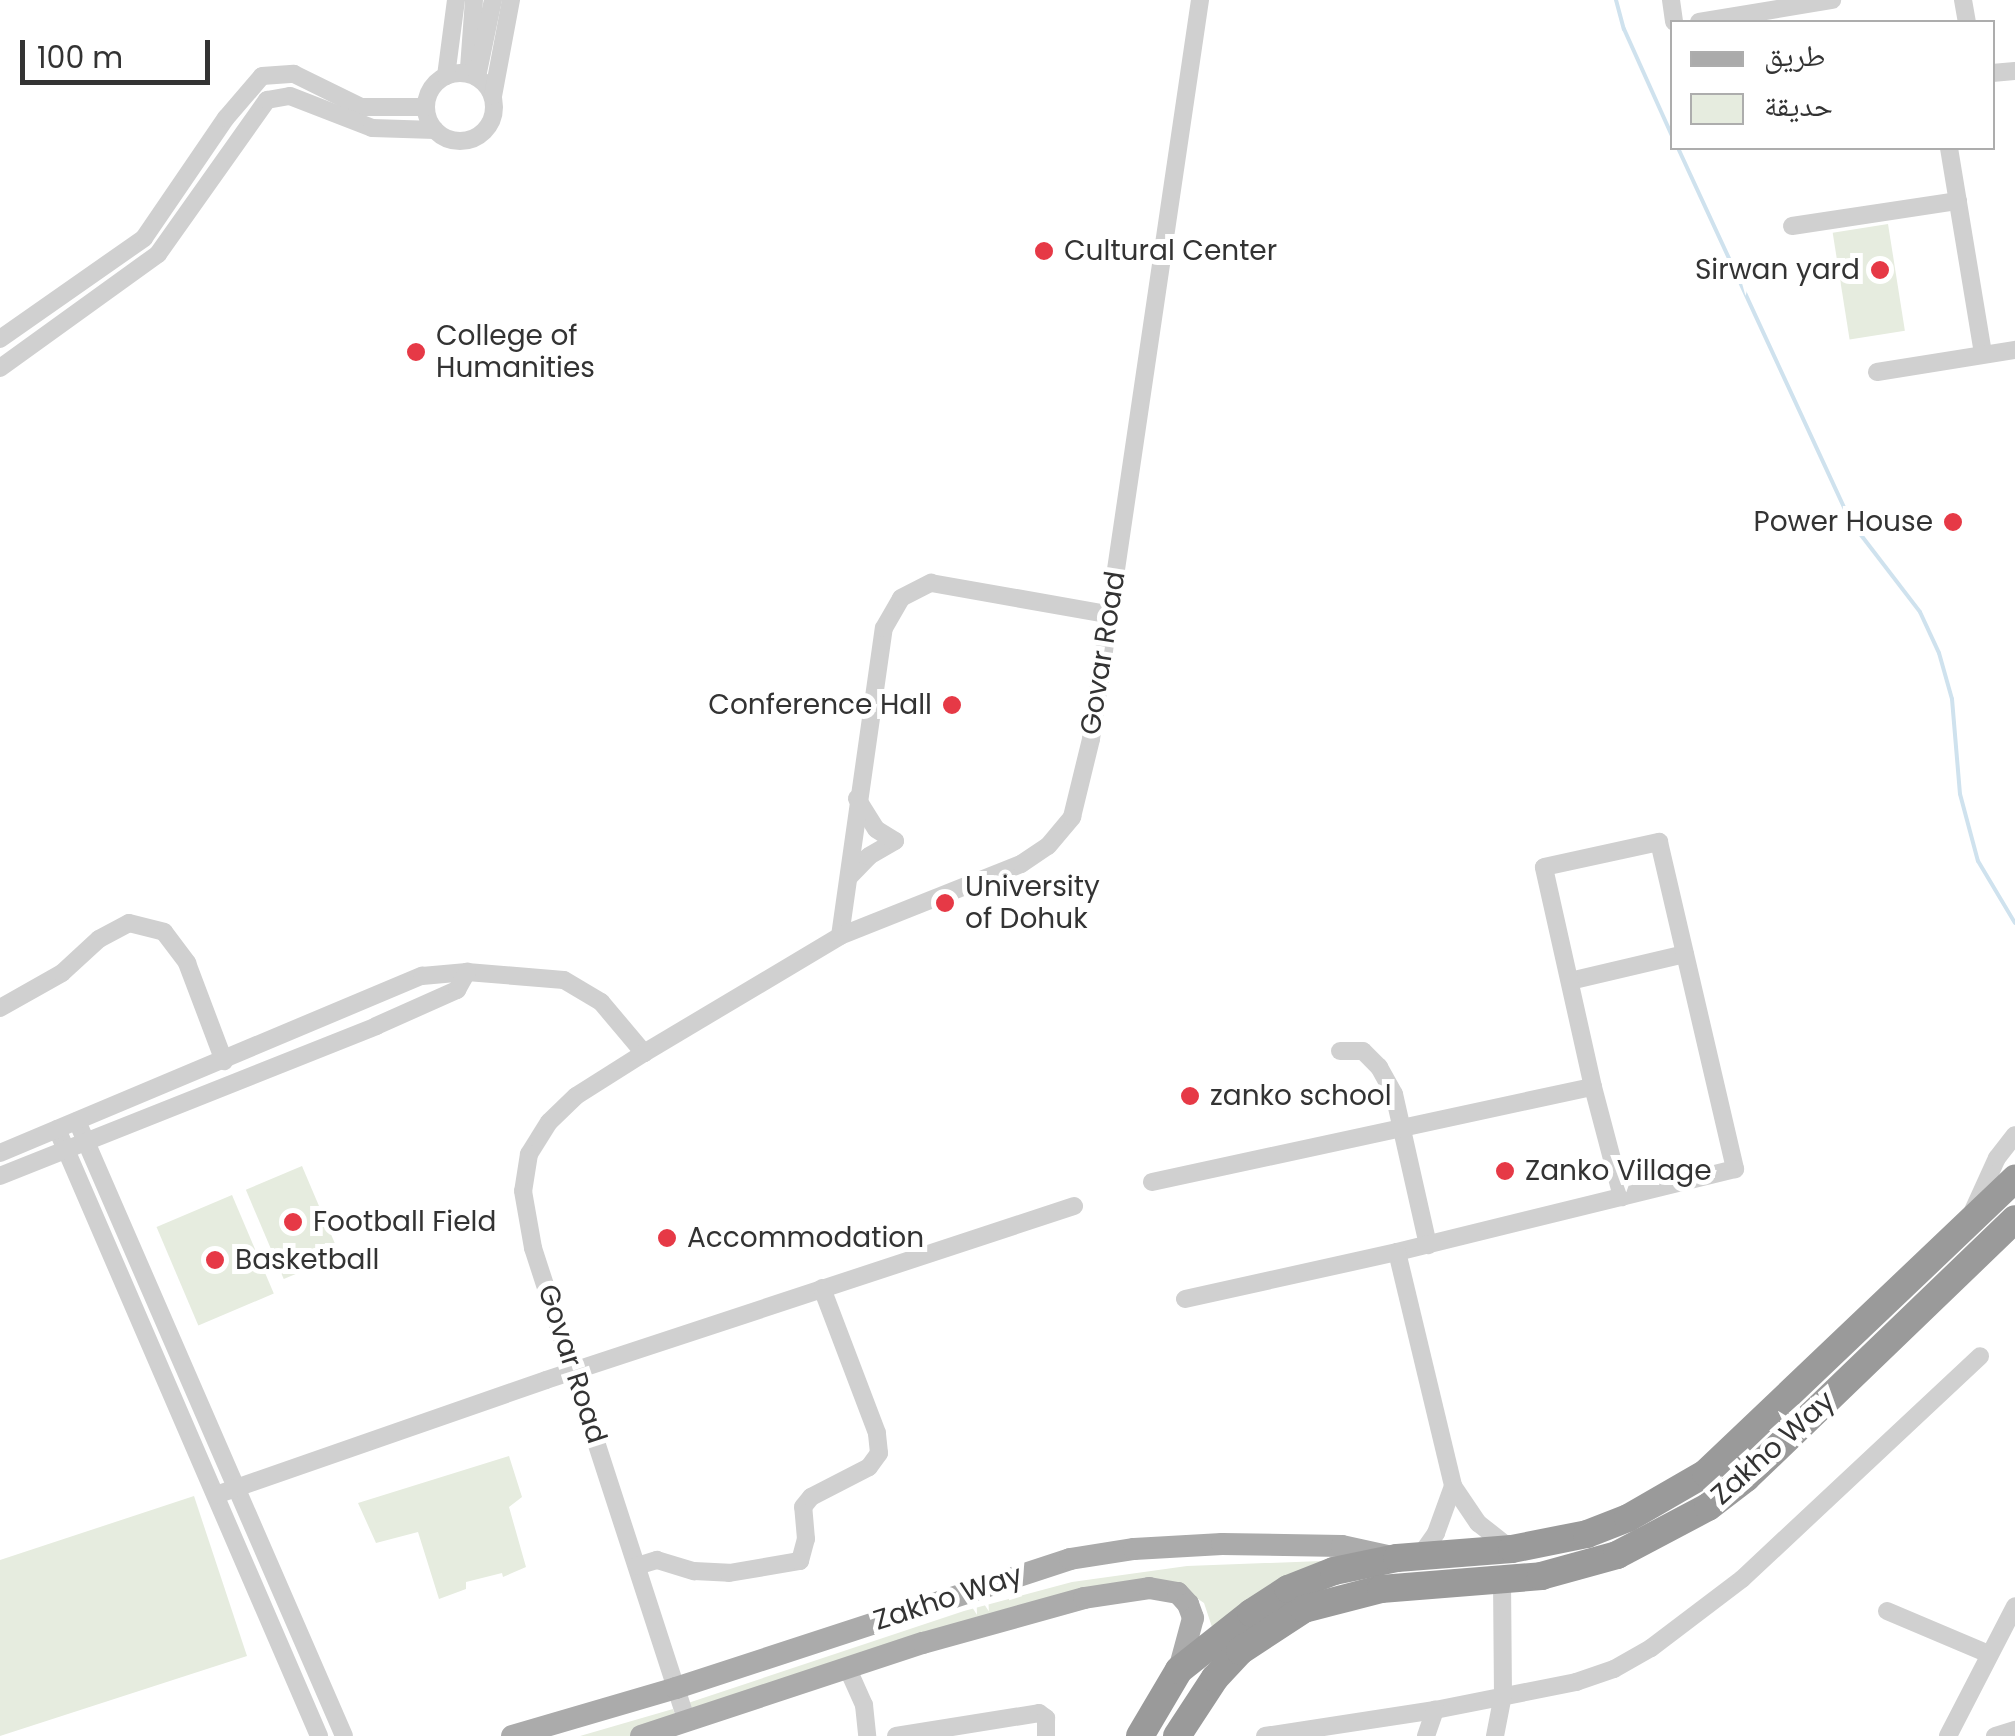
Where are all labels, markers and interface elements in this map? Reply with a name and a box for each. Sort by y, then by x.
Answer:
scale bar [25,20,215,82]
legend [1670,20,1995,150]
text: طريق [1764,34,1825,77]
text: 100 m [37,36,123,79]
text: حديقة [1764,84,1833,127]
place label: Cultural Center [1064,234,1277,268]
marker: Cultural Center [1033,240,1055,262]
place label: Sirwan yard [1695,253,1860,287]
marker: Sirwan yard [1869,259,1891,281]
place label: College of Humanities [436,319,595,385]
marker: College of Humanities [405,341,427,363]
place label: Power House [1753,505,1933,539]
marker: Power House [1942,511,1964,533]
street label: Govar Road [1073,569,1133,737]
place label: Conference Hall [708,688,932,722]
marker: Conference Hall [941,694,963,716]
place label: University of Dohuk [965,870,1100,936]
marker: University of Dohuk [934,892,956,914]
place label: zanko school [1210,1079,1392,1113]
marker: zanko school [1179,1085,1201,1107]
place label: Zanko Village [1525,1154,1712,1188]
marker: Zanko Village [1494,1160,1516,1182]
place label: Football Field [313,1205,496,1239]
marker: Football Field [282,1211,304,1233]
place label: Accommodation [687,1221,924,1255]
marker: Accommodation [656,1227,678,1249]
place label: Basketball [235,1243,379,1277]
marker: Basketball [204,1249,226,1271]
street label: Govar Road [531,1280,613,1448]
street label: Zakho Way [1705,1384,1841,1512]
street label: Zakho Way [870,1558,1026,1638]

